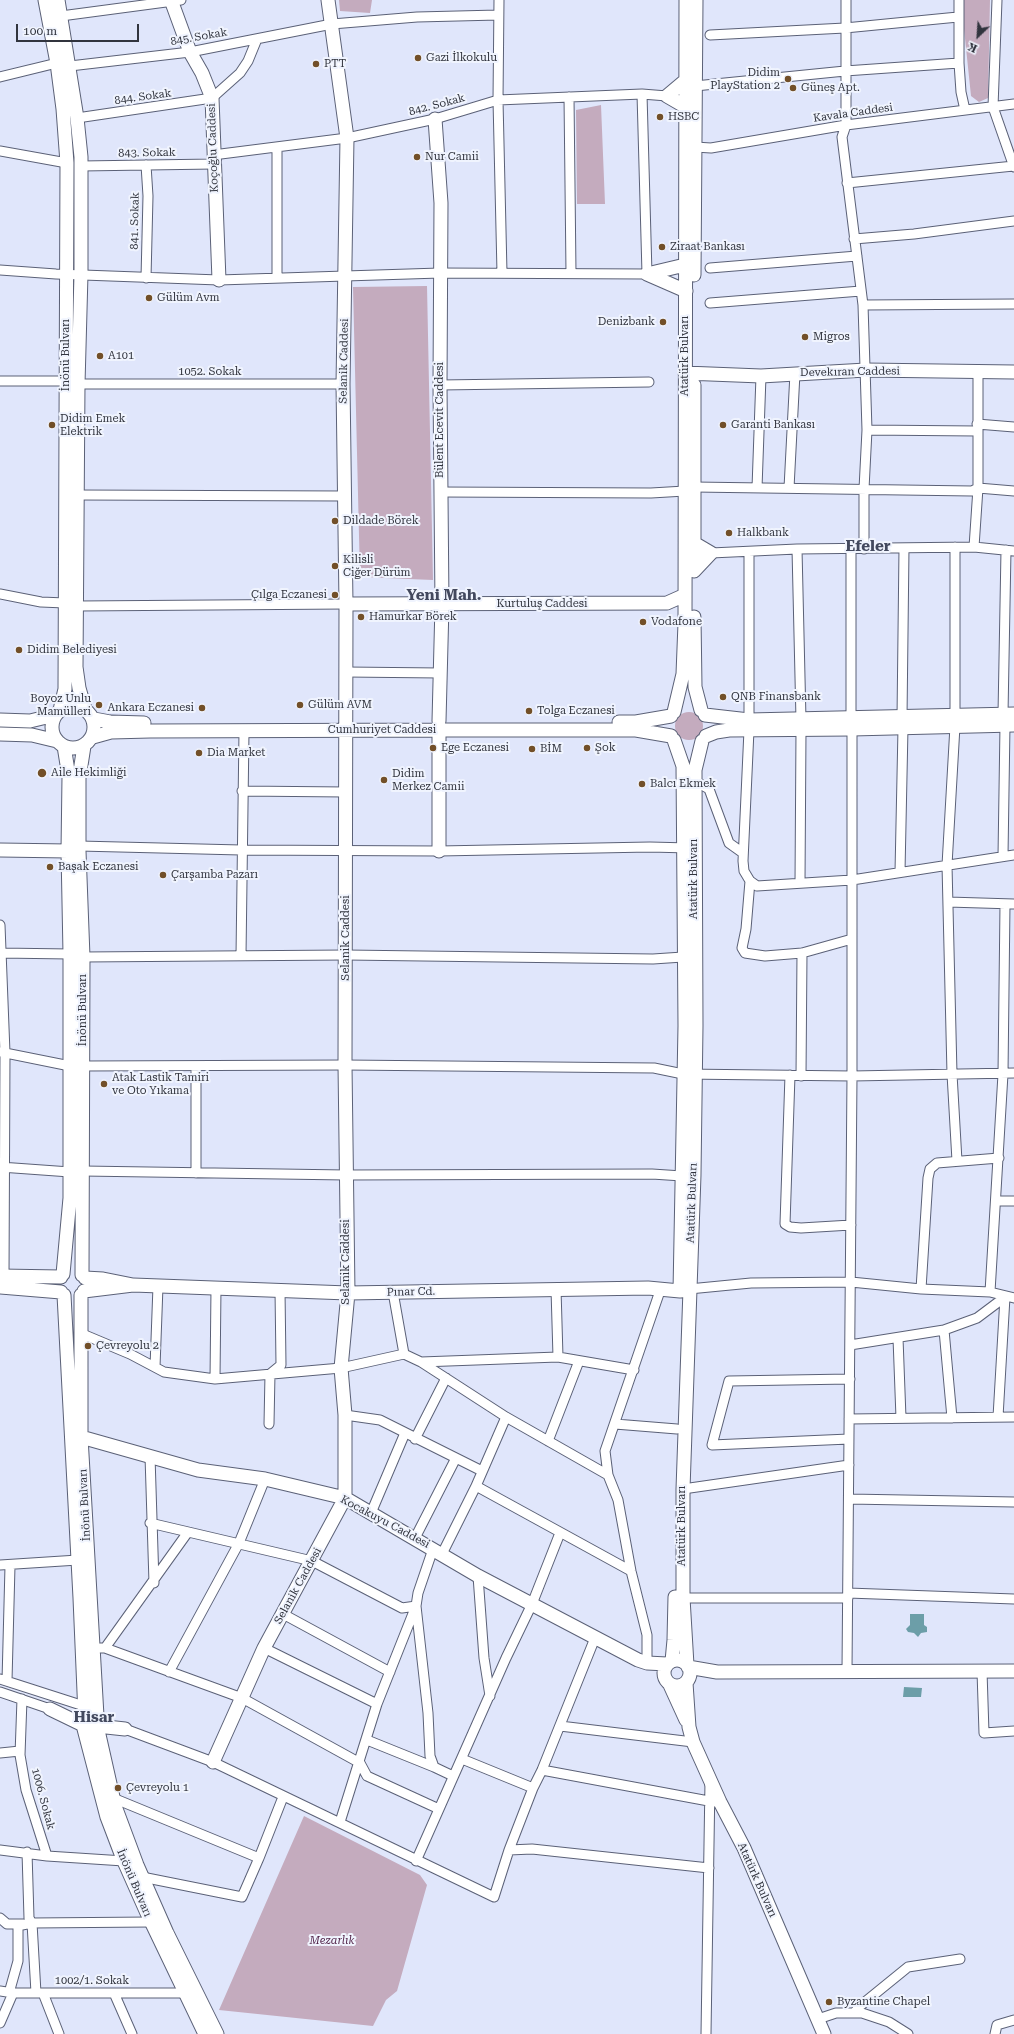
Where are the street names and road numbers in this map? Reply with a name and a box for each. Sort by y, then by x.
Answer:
street label: 845. Sokak [170,26,228,48]
street label: 844. Sokak [114,86,172,108]
street label: 842. Sokak [408,91,466,119]
street label: Kavala Caddesi [812,101,894,125]
street label: Koçoğlu Caddesi [205,103,221,193]
street label: 843. Sokak [118,146,176,160]
street label: 841. Sokak [128,192,142,250]
street label: Atatürk Bulvarı [678,316,692,396]
street label: Selanik Caddesi [337,318,351,404]
street label: İnönü Bulvarı [59,319,73,391]
street label: Bülent Ecevit Caddesi [433,362,447,478]
street label: 1052. Sokak [178,365,242,379]
street label: Devekıran Caddesi [800,365,900,379]
street label: Kurtuluş Caddesi [496,597,588,611]
street label: Cumhuriyet Caddesi [328,723,436,737]
street label: Atatürk Bulvarı [687,839,701,919]
street label: Selanik Caddesi [339,895,353,981]
street label: İnönü Bulvarı [76,974,90,1046]
street label: Atatürk Bulvarı [684,1163,700,1243]
street label: Selanik Caddesi [339,1219,353,1305]
street label: Pınar Cd. [386,1285,436,1299]
street label: İnönü Bulvarı [77,1469,93,1541]
street label: Atatürk Bulvarı [675,1486,689,1566]
street label: Kocakuyu Caddesi [338,1493,432,1551]
street label: Selanik Caddesi [272,1546,324,1626]
street label: 1006. Sokak [28,1767,58,1831]
street label: Atatürk Bulvarı [735,1841,779,1919]
street label: İnönü Bulvarı [114,1847,154,1919]
street label: 1002/1. Sokak [55,1974,129,1988]

